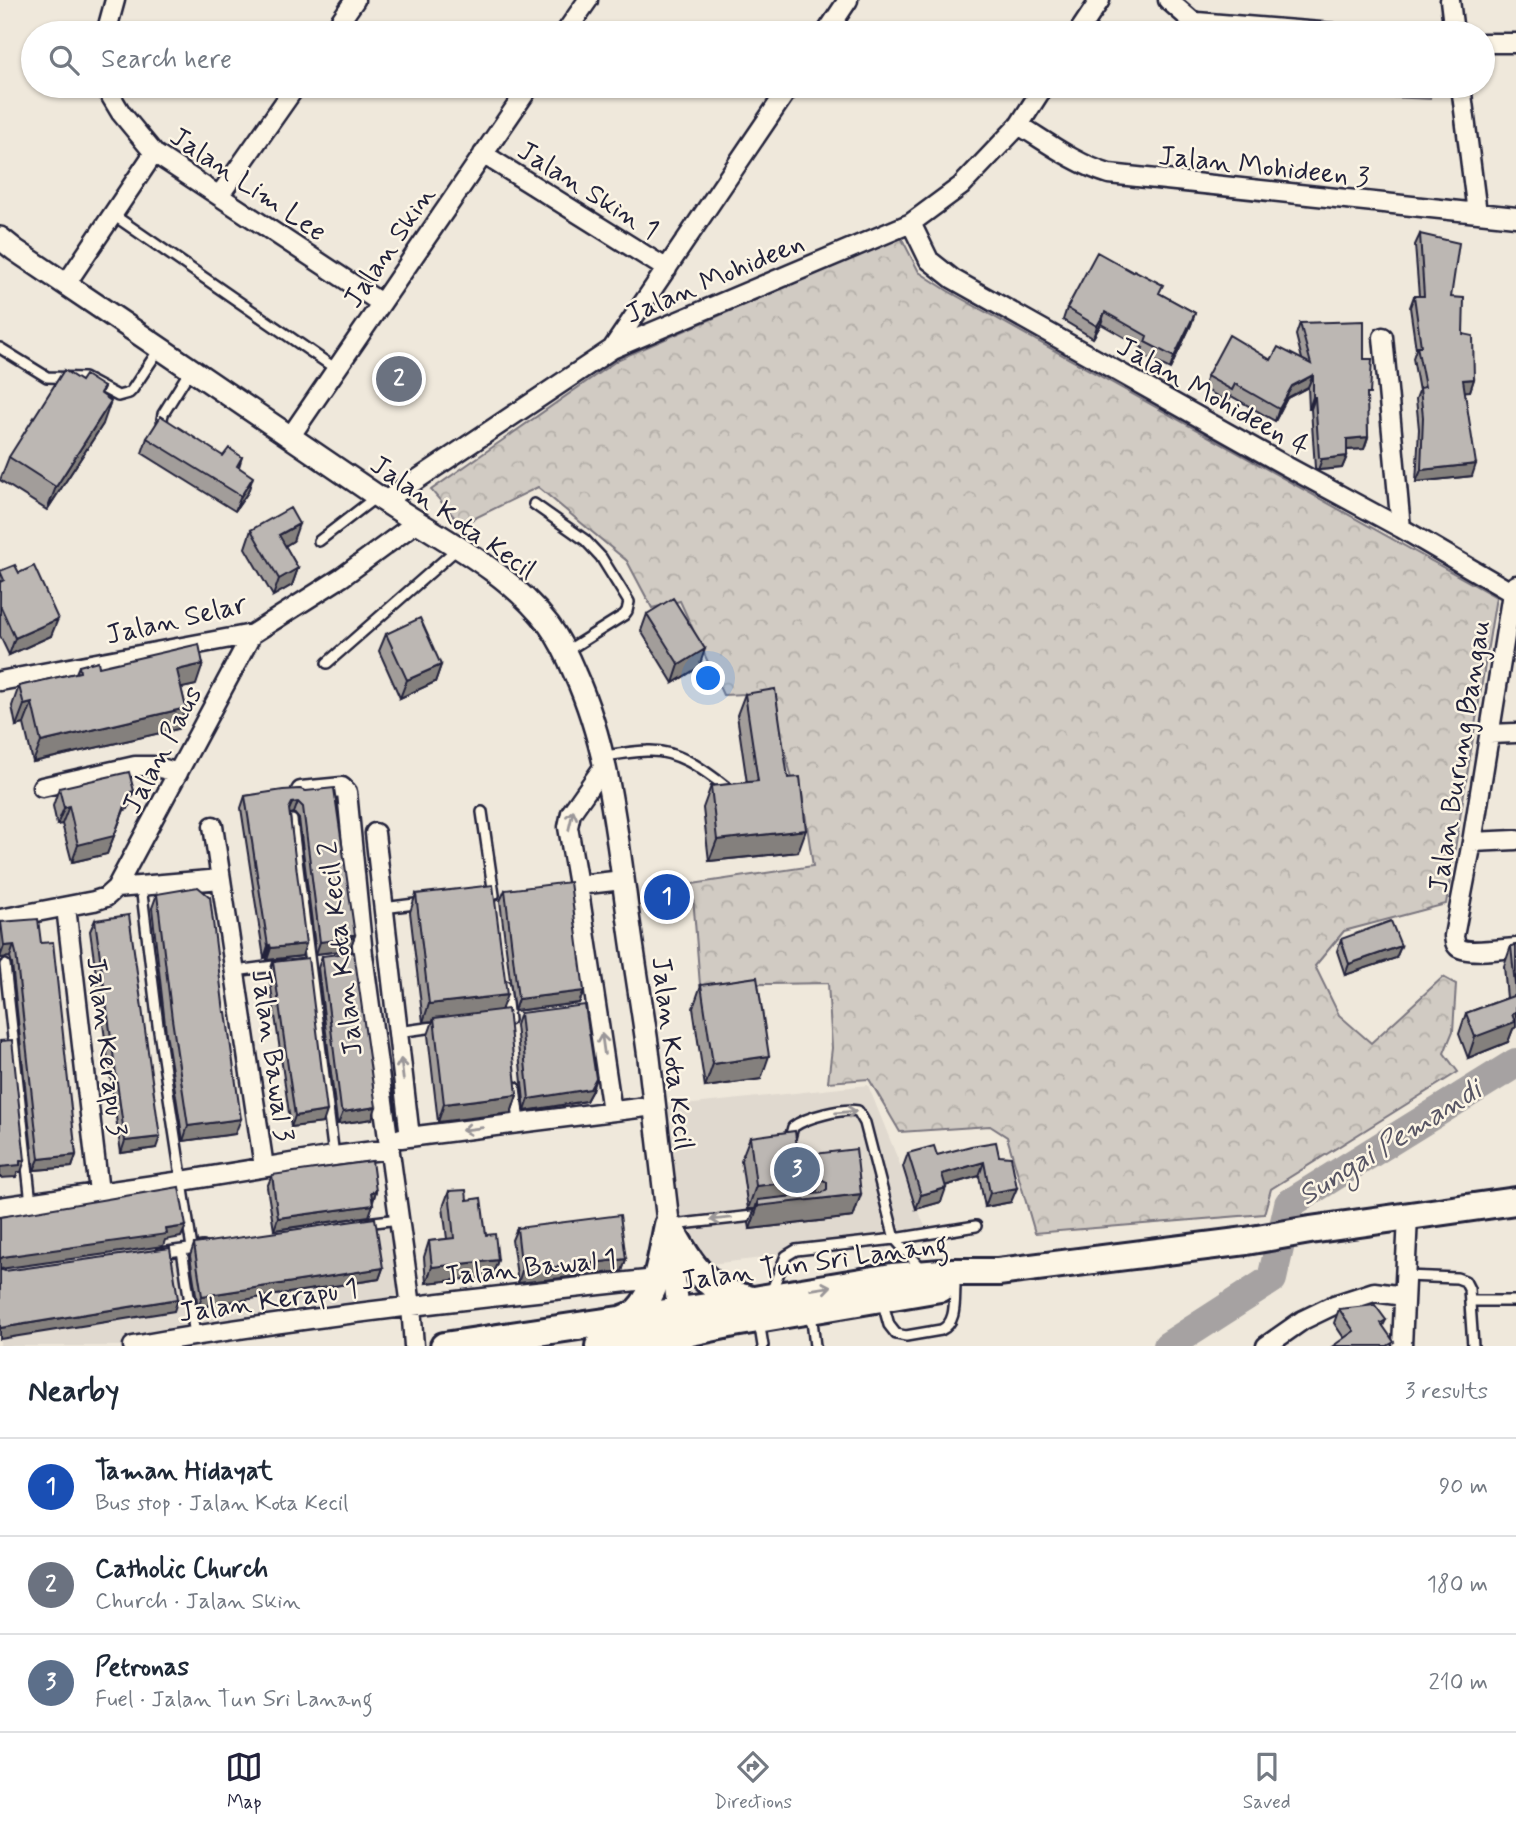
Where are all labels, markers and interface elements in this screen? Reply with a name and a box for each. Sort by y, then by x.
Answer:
search box [21,21,1495,98]
icon: search [45,41,83,79]
text: Search here [101,43,232,77]
street label: Jalan Lim Lee [162,119,333,251]
street label: Jalan Skin 1 [510,133,665,249]
street label: Jalan Mohideen 3 [1157,138,1371,197]
street label: Jalan Skin [336,179,445,316]
street label: Jalan Mohideen [620,225,810,334]
street label: Jalan Mohideen 4 [1110,329,1316,466]
pin: 2 [376,353,422,405]
street label: Jalan Kota Kecil [362,447,543,589]
street label: Jalan Selar [102,586,252,655]
street label: Jalan Burung Bangau [1421,617,1500,895]
your location [691,661,725,695]
street label: Jalan Paus [114,680,212,821]
one-way arrow [566,809,579,831]
street label: Jalan Kota Kecil 2 [310,839,373,1058]
pin: 1 [644,871,690,923]
street label: Jalan Kerapu 3 [76,954,135,1138]
street label: Jalan Kota Kecil [641,954,702,1152]
street label: Jalan Bawal 3 [241,967,302,1144]
one-way arrow [596,1033,609,1056]
one-way arrow [396,1058,409,1081]
water label: Sungai Pemandi [1291,1069,1494,1218]
one-way arrow [834,1105,857,1118]
one-way arrow [461,1123,484,1136]
pin: 3 [774,1144,820,1196]
one-way arrow [710,1213,733,1226]
street label: Jalan Tun Sri Lanang [678,1226,951,1304]
street label: Jalan Bawal 1 [442,1241,618,1296]
street label: Jalan Kerapu 1 [176,1271,360,1332]
one-way arrow [809,1281,832,1294]
text: Nearby [28,1372,119,1411]
text: 3 results [1405,1377,1488,1407]
text: Taman Hidayat [95,1455,273,1489]
text: 1 [46,1472,56,1502]
text: 90 m [1439,1472,1488,1502]
text: Bus stop · Jalan Kota Kecil [95,1489,349,1519]
text: Catholic Church [95,1553,268,1587]
text: 2 [45,1570,57,1600]
text: 180 m [1427,1570,1488,1600]
text: Church · Jalan Skin [95,1587,301,1617]
text: Petronas [95,1651,189,1685]
text: 3 [46,1668,56,1698]
text: 210 m [1428,1668,1488,1698]
text: Fuel · Jalan Tun Sri Lanang [95,1685,373,1715]
tab: Map [225,1748,263,1815]
tab: Directions [714,1748,792,1815]
tab: Saved [1243,1748,1291,1815]

